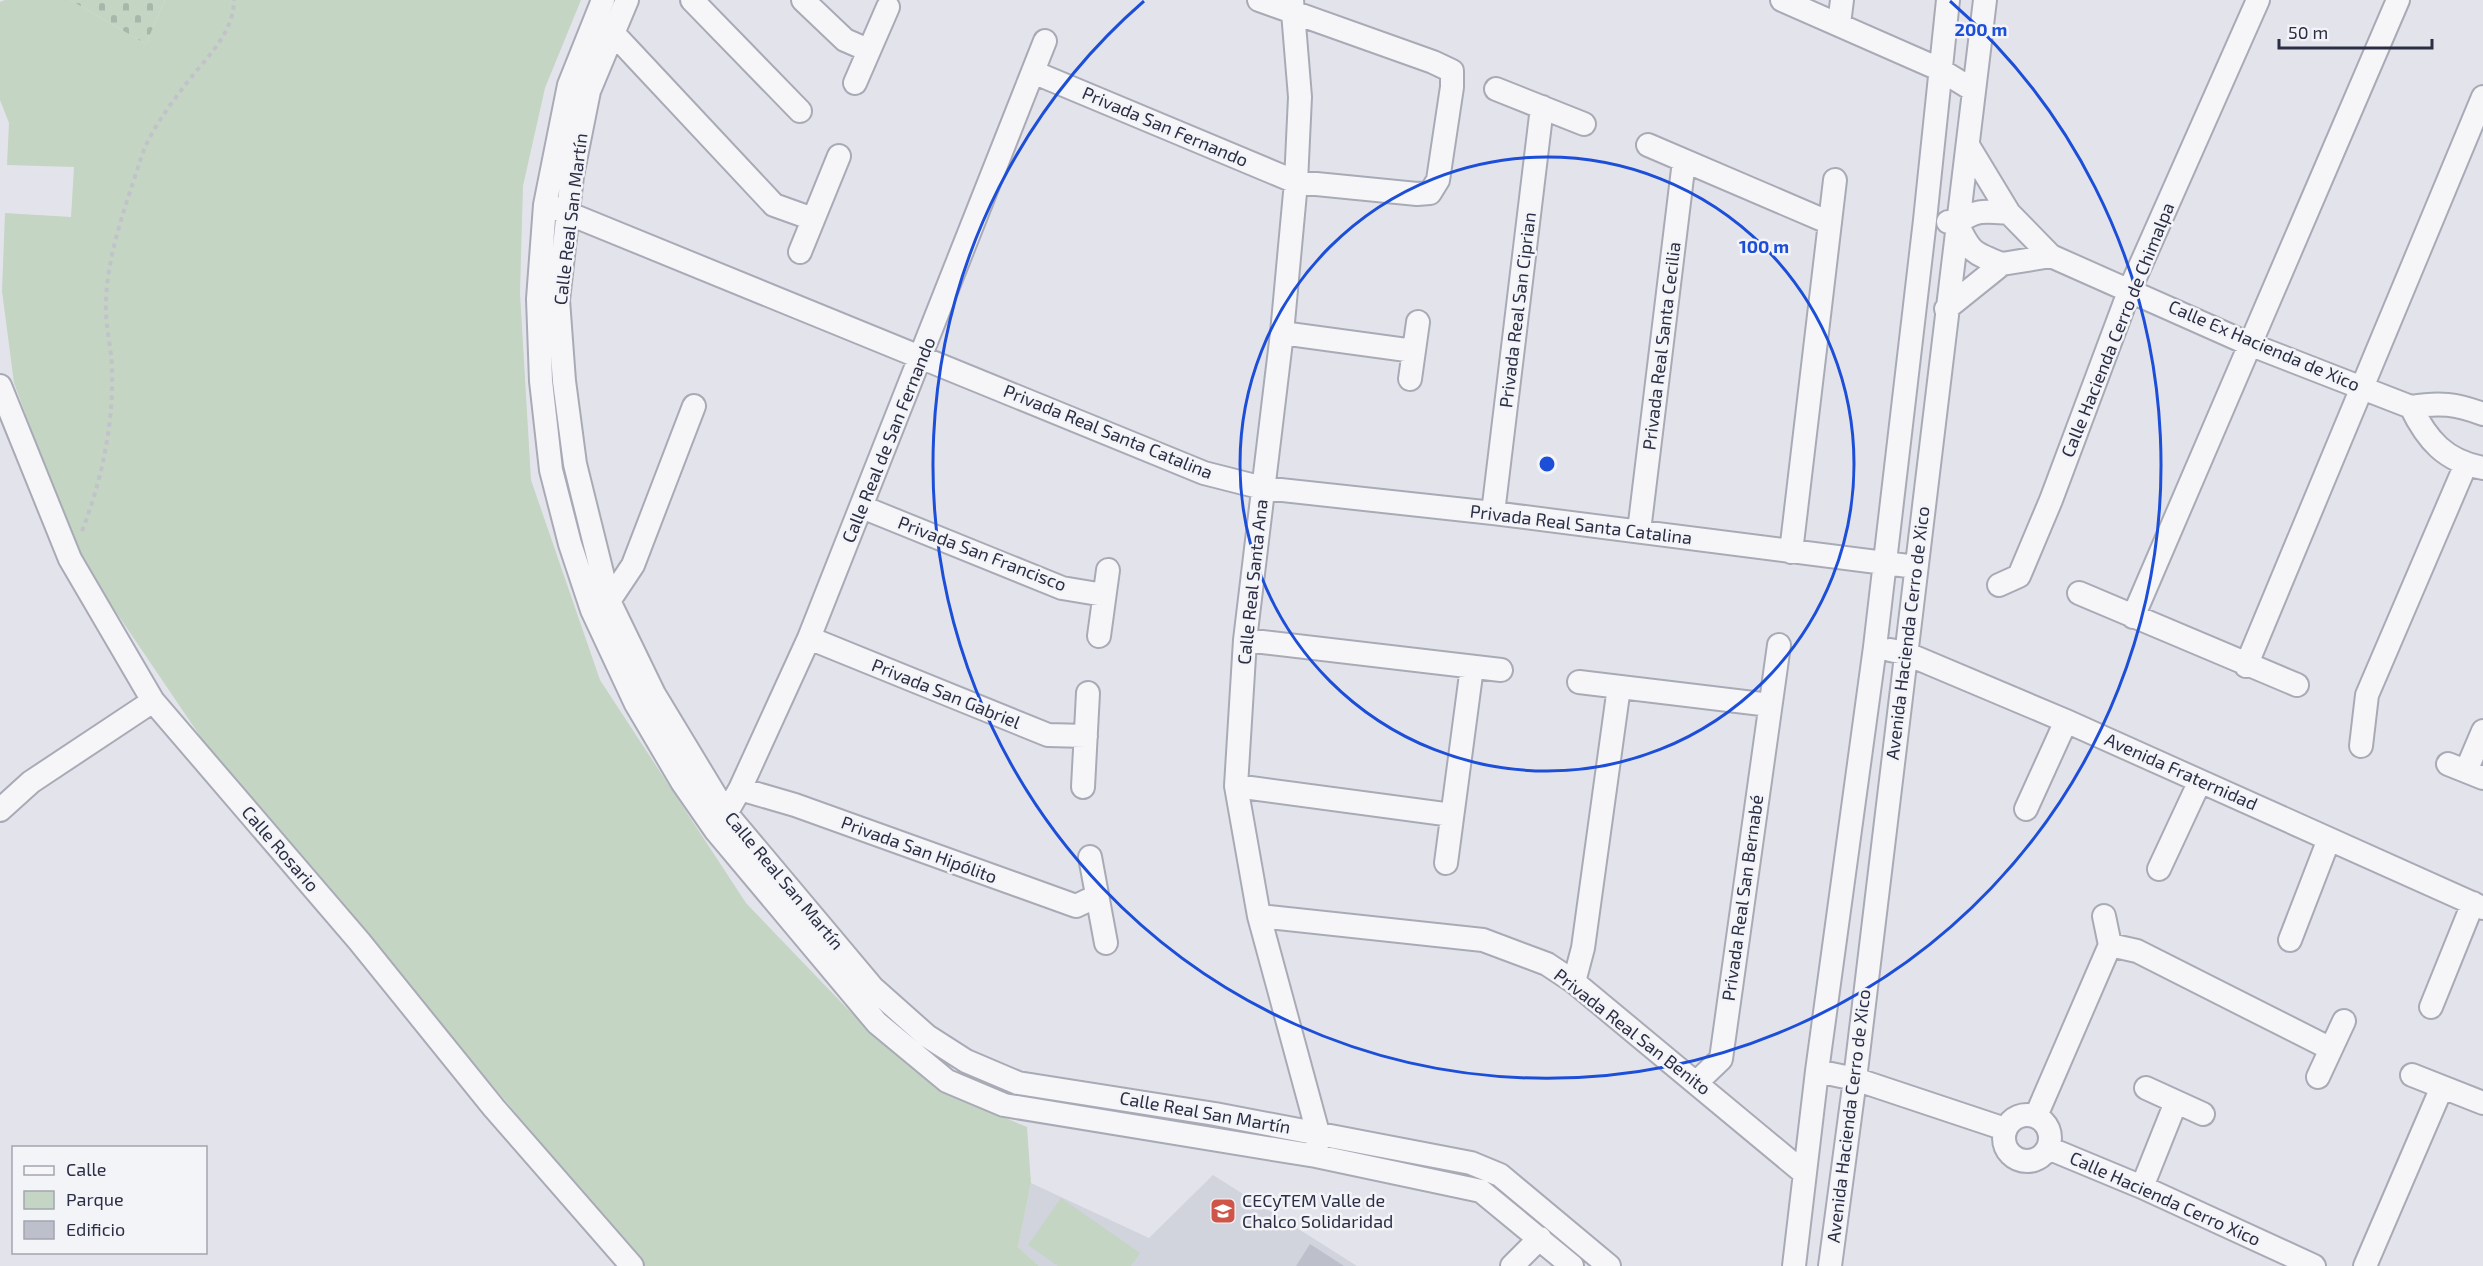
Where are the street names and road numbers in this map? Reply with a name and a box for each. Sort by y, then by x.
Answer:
street label: Privada San Fernando [1079,81,1252,171]
street label: Calle Real San Martín [549,132,591,306]
street label: Calle Hacienda Cerro de Chimalpa [2056,199,2178,460]
street label: Privada Real San Ciprian [1494,211,1540,409]
street label: Privada Real Santa Cecilia [1637,241,1685,451]
street label: Calle Ex Hacienda de Xico [2165,295,2363,395]
street label: Calle Real de San Fernando [837,333,939,546]
street label: Privada Real Santa Catalina [1001,379,1216,483]
street label: Calle Real Santa Ana [1232,498,1272,666]
street label: Privada Real Santa Catalina [1469,499,1693,549]
street label: Avenida Hacienda Cerro de Xico [1881,505,1933,761]
street label: Privada San Francisco [895,511,1070,595]
street label: Privada San Gabriel [869,653,1025,733]
street label: Avenida Fraternidad [2102,728,2261,815]
street label: Privada Real San Bernabé [1717,793,1767,1002]
street label: Calle Rosario [237,801,324,896]
street label: Calle Real San Martín [721,807,849,954]
street label: Privada San Hipólito [838,811,1000,888]
street label: Privada Real San Benito [1550,963,1715,1099]
street label: Avenida Hacienda Cerro de Xico [1822,988,1874,1244]
street label: Calle Real San Martín [1118,1086,1292,1138]
street label: Calle Hacienda Cerro Xico [2067,1146,2264,1250]

